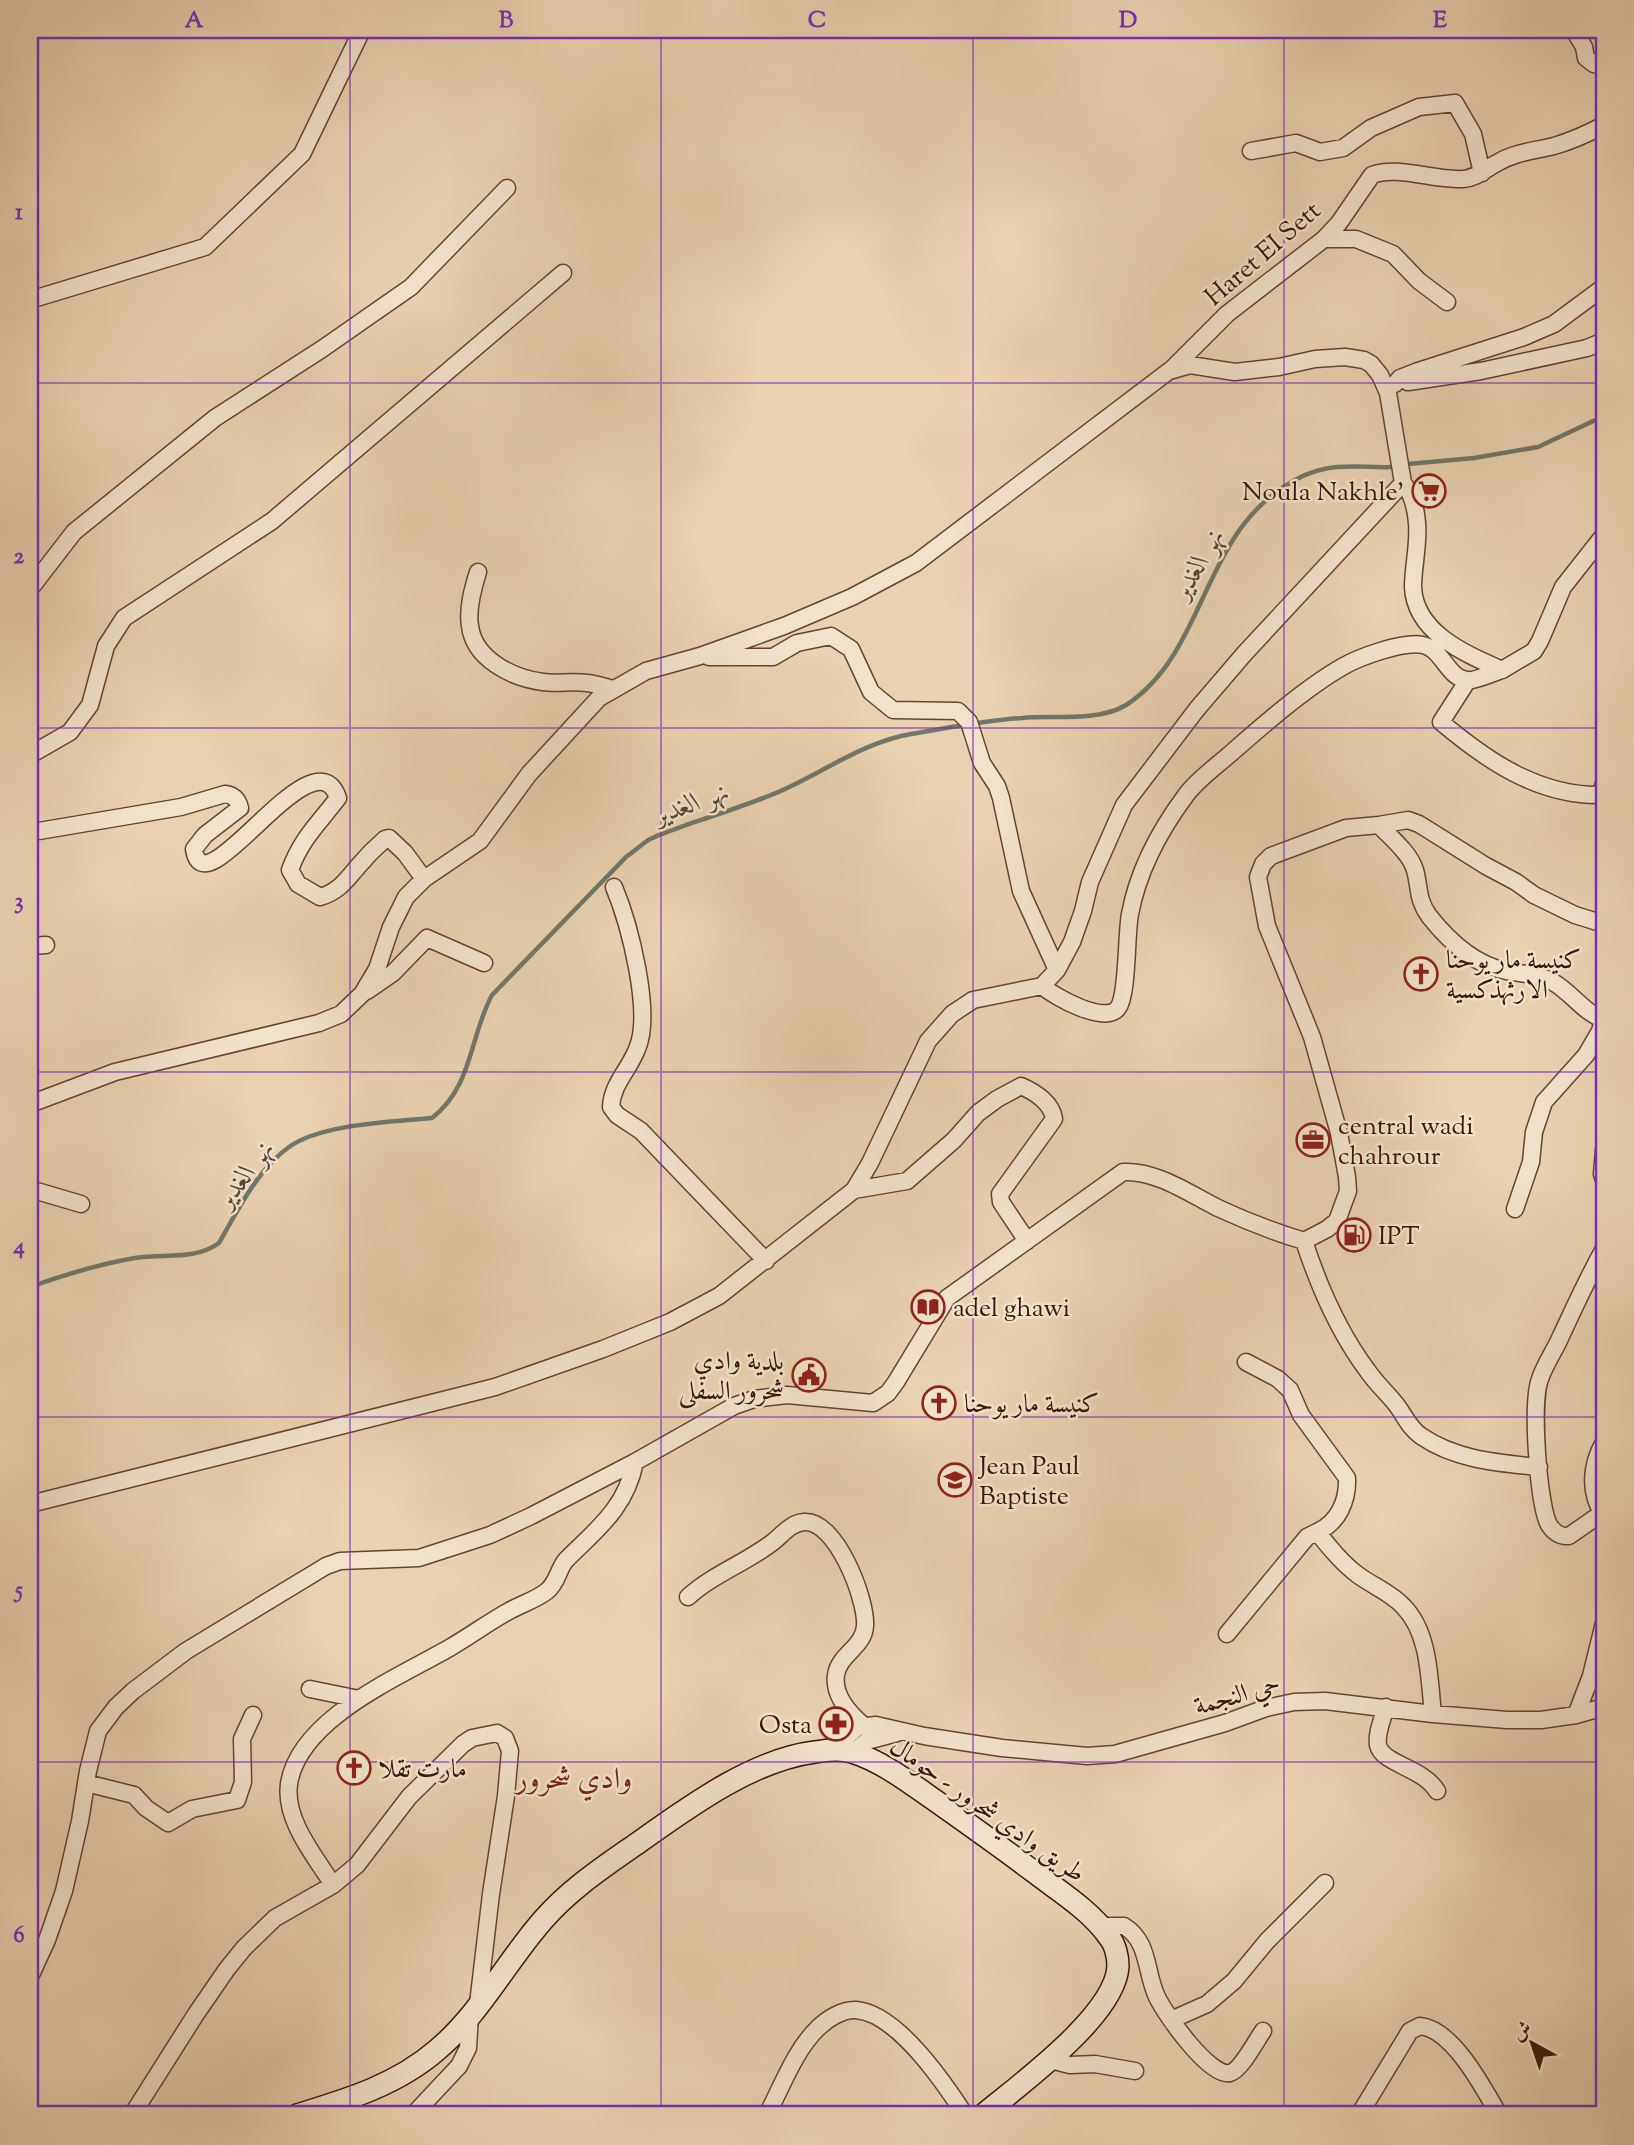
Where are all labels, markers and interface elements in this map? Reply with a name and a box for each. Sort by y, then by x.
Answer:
text: A [185,5,204,38]
text: B [499,5,514,38]
text: C [808,5,826,38]
text: D [1119,5,1137,38]
text: E [1433,5,1447,38]
street label: Haret EI Sett [1197,194,1330,316]
text: 1 [15,197,23,230]
supermarket icon: Noula Nakhle' [1410,472,1448,510]
place label: Noula Nakhle' [1242,475,1404,512]
water label: نهر الغدير [1162,521,1236,610]
text: 2 [14,541,25,574]
water label: نهر الغدير [647,773,736,838]
text: 3 [14,886,24,919]
place label: كنيسة مار يوحنا الارثهذكسية [1446,943,1581,1010]
church icon: كنيسة مار يوحنا الارثهذكسية [1402,955,1440,993]
place label: central wadi chahrour [1338,1109,1474,1176]
office icon: central wadi chahrour [1294,1121,1332,1159]
water label: نهر الغدير [206,1132,286,1220]
fuel station icon: IPT [1335,1216,1373,1254]
place label: IPT [1378,1219,1419,1256]
text: 4 [12,1231,25,1264]
library icon: adel ghawi [909,1288,947,1326]
place label: adel ghawi [953,1291,1070,1328]
place label: بلدية وادي شحرور السفلى [679,1344,784,1411]
public building icon: بلدية وادي شحرور السفلى [790,1356,828,1394]
church icon: كنيسة مار يوحنا [920,1384,958,1422]
place label: كنيسة مار يوحنا [964,1387,1099,1424]
place label: Jean Paul Baptiste [977,1449,1080,1516]
school or university icon: Jean Paul Baptiste [936,1461,974,1499]
text: 5 [13,1575,23,1608]
street label: حي النجمة [1190,1666,1285,1727]
pharmacy icon: Osta [817,1705,855,1743]
place label: Osta [759,1708,812,1745]
street label: طريق وادي شحرور - حومال [881,1729,1092,1893]
church icon: مارت تقلا [335,1749,373,1787]
place label: مارت تقلا [378,1752,467,1789]
district label: وادي شحرور [513,1759,632,1802]
text: 6 [13,1920,25,1953]
north arrow [1498,2008,1568,2078]
text: ش [1507,2015,1539,2048]

